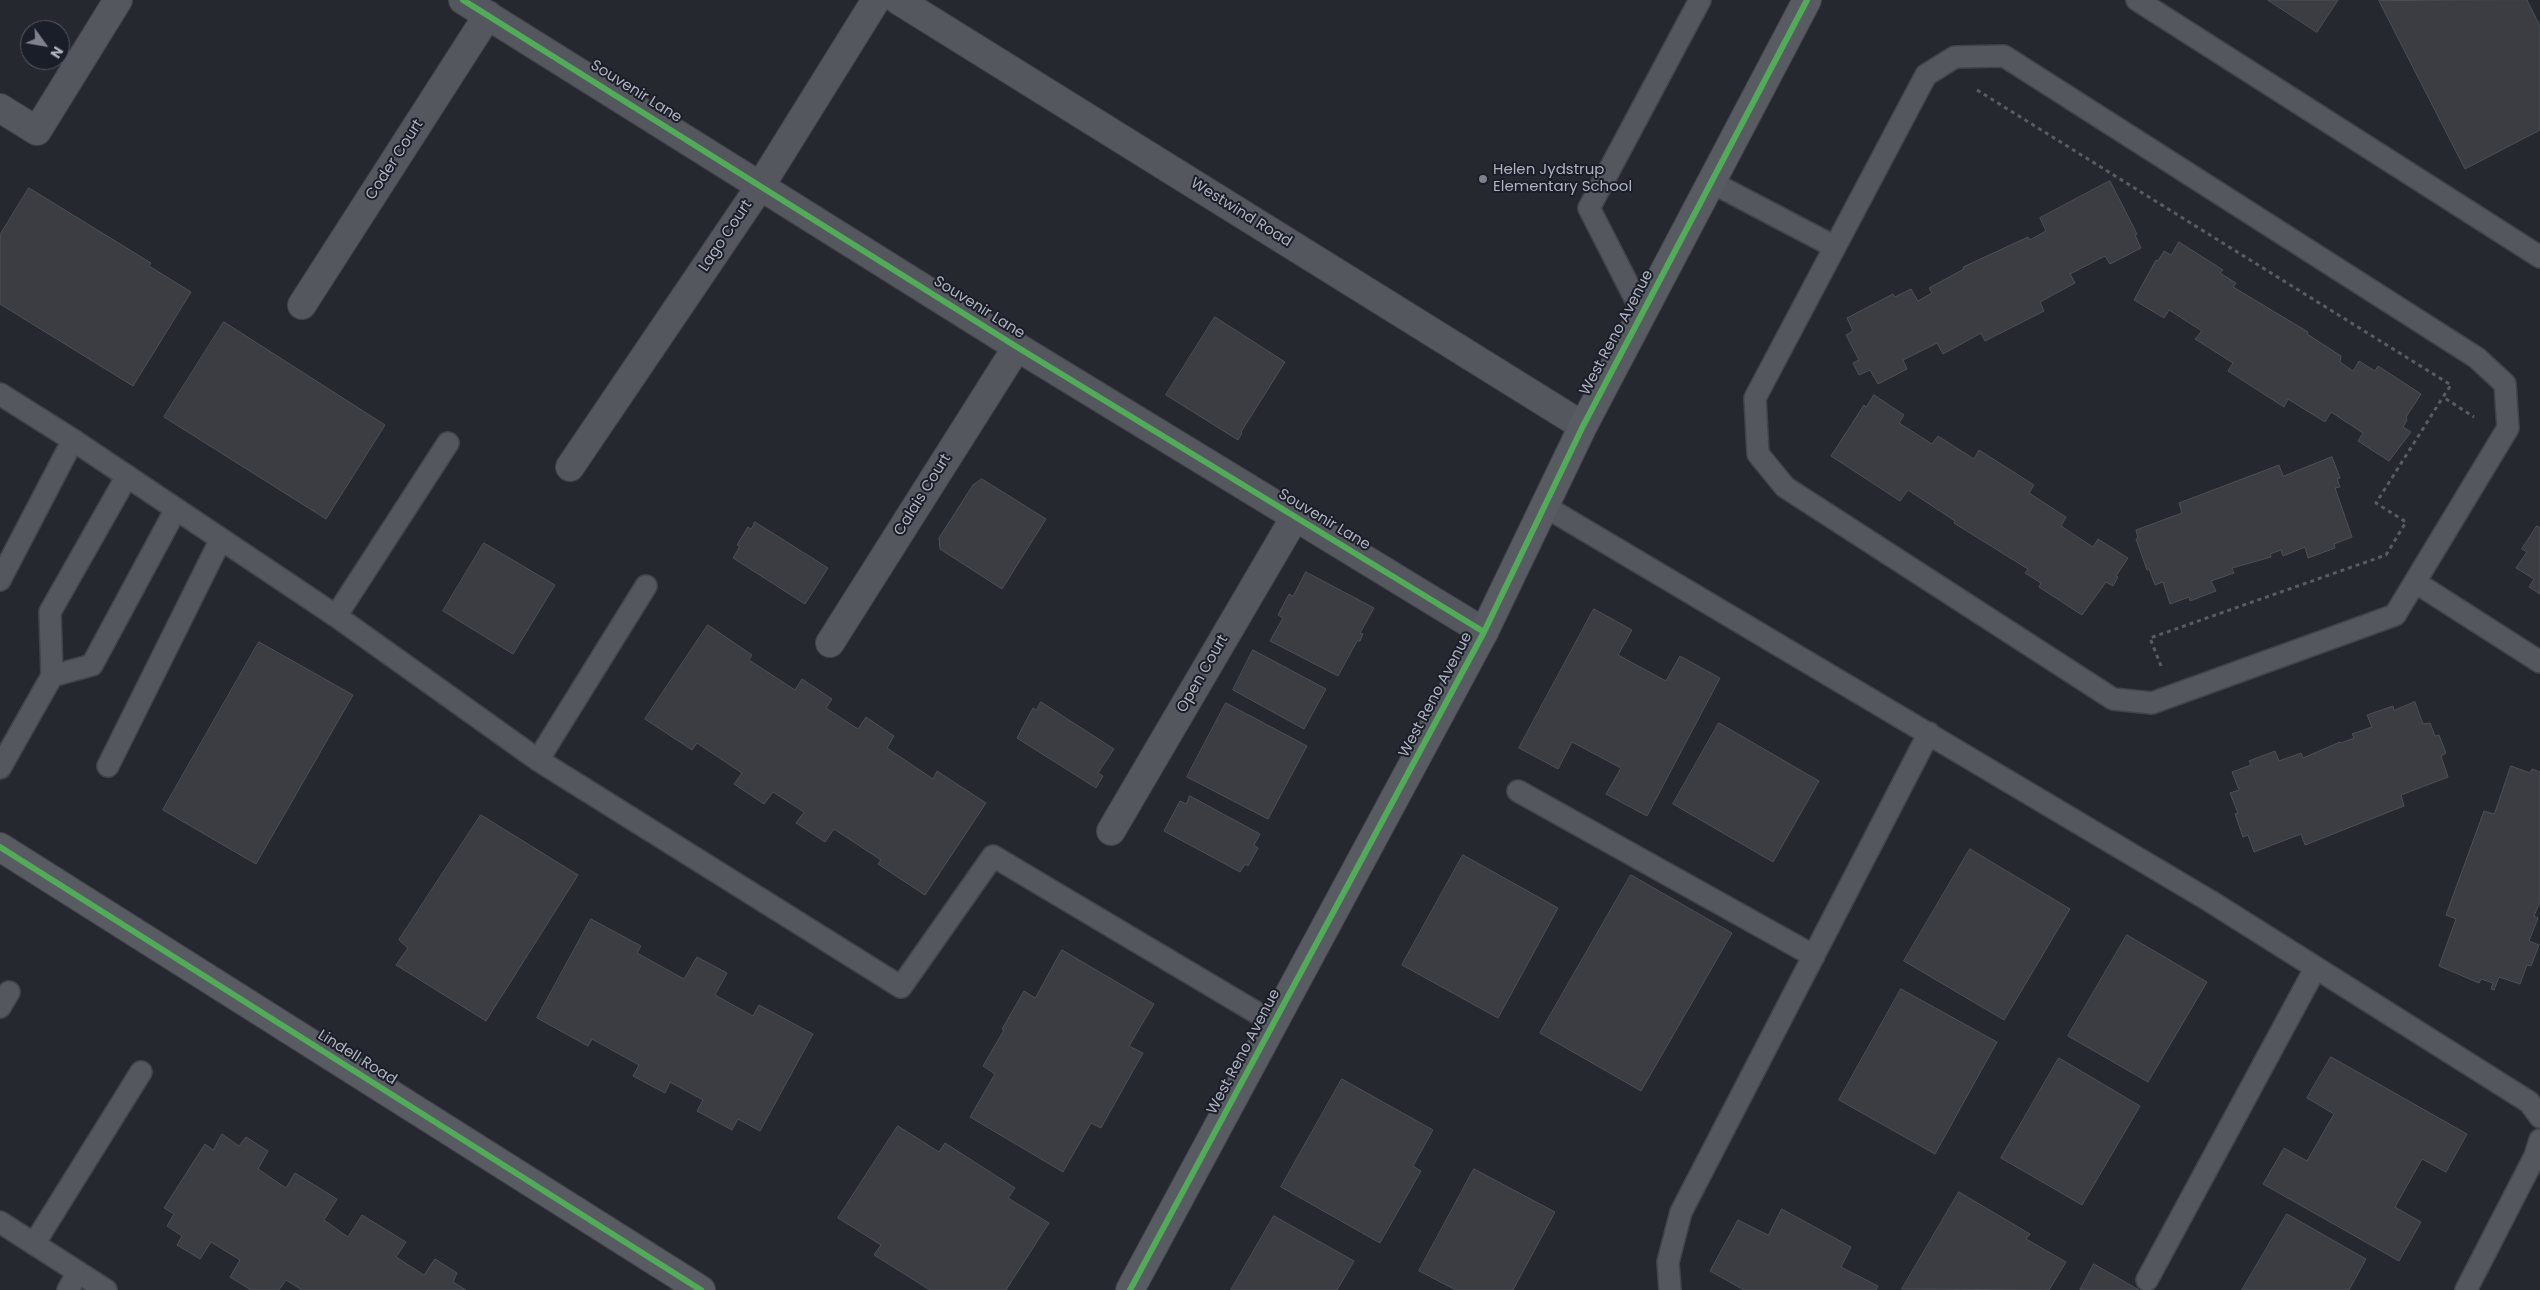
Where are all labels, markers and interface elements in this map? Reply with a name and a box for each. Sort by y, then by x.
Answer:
north arrow [20,20,70,70]
text: N [46,43,68,62]
street label: Souvenir Lane [587,57,685,127]
street label: Coder Court [362,116,428,204]
place label: Helen Jydstrup Elementary School [1493,161,1632,196]
marker: Helen Jydstrup Elementary School [1477,173,1489,185]
street label: Westwind Road [1187,175,1295,251]
street label: Lago Court [696,197,756,275]
street label: West Reno Avenue [1576,267,1658,399]
street label: Souvenir Lane [930,273,1028,343]
street label: Calais Court [891,451,955,539]
street label: Souvenir Lane [1275,485,1373,555]
street label: West Reno Avenue [1395,629,1477,761]
street label: Open Court [1174,632,1232,716]
street label: West Reno Avenue [1203,986,1285,1118]
street label: Lindell Road [314,1027,400,1089]

